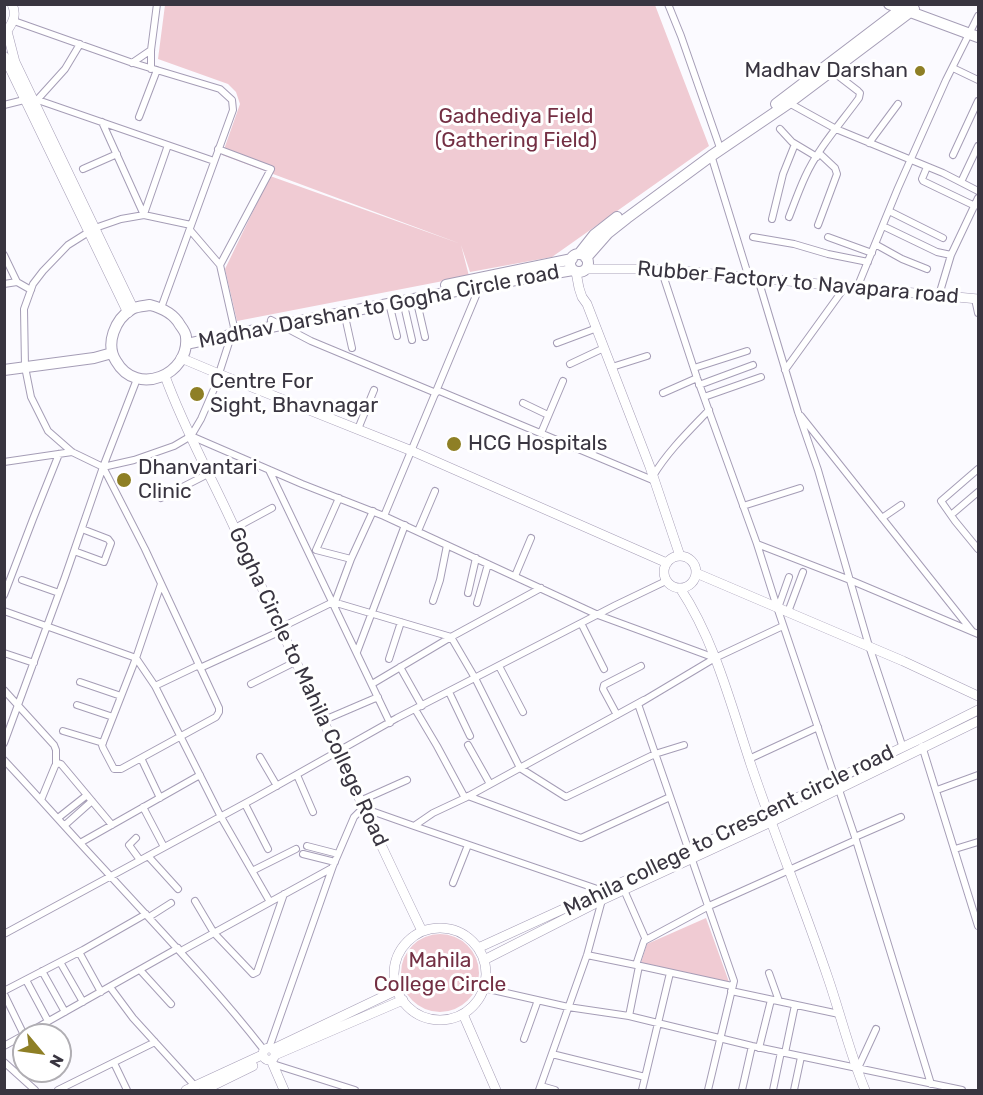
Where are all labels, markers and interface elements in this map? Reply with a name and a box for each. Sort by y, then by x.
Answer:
place label: Madhav Darshan [744,58,908,84]
marker: Madhav Darshan [913,64,927,78]
park label: Gadhediya Field (Gathering Field) [435,104,597,154]
street label: Rubber Factory to Navapara road [636,256,960,310]
street label: Madhav Darshan to Gogha Circle road [197,260,561,354]
place label: Centre For Sight, Bhavnagar [210,369,378,419]
marker: Centre For Sight, Bhavnagar [188,385,206,403]
place label: HCG Hospitals [468,431,607,457]
marker: HCG Hospitals [445,435,463,453]
place label: Dhanvantari Clinic [138,455,258,505]
marker: Dhanvantari Clinic [115,471,133,489]
street label: Gogha Circle to Mahila College Road [223,523,393,851]
street label: Mahila college to Crescent circle road [560,740,898,922]
park label: Mahila College Circle [374,948,506,998]
north arrow [12,1023,72,1083]
text: N [45,1051,68,1071]

